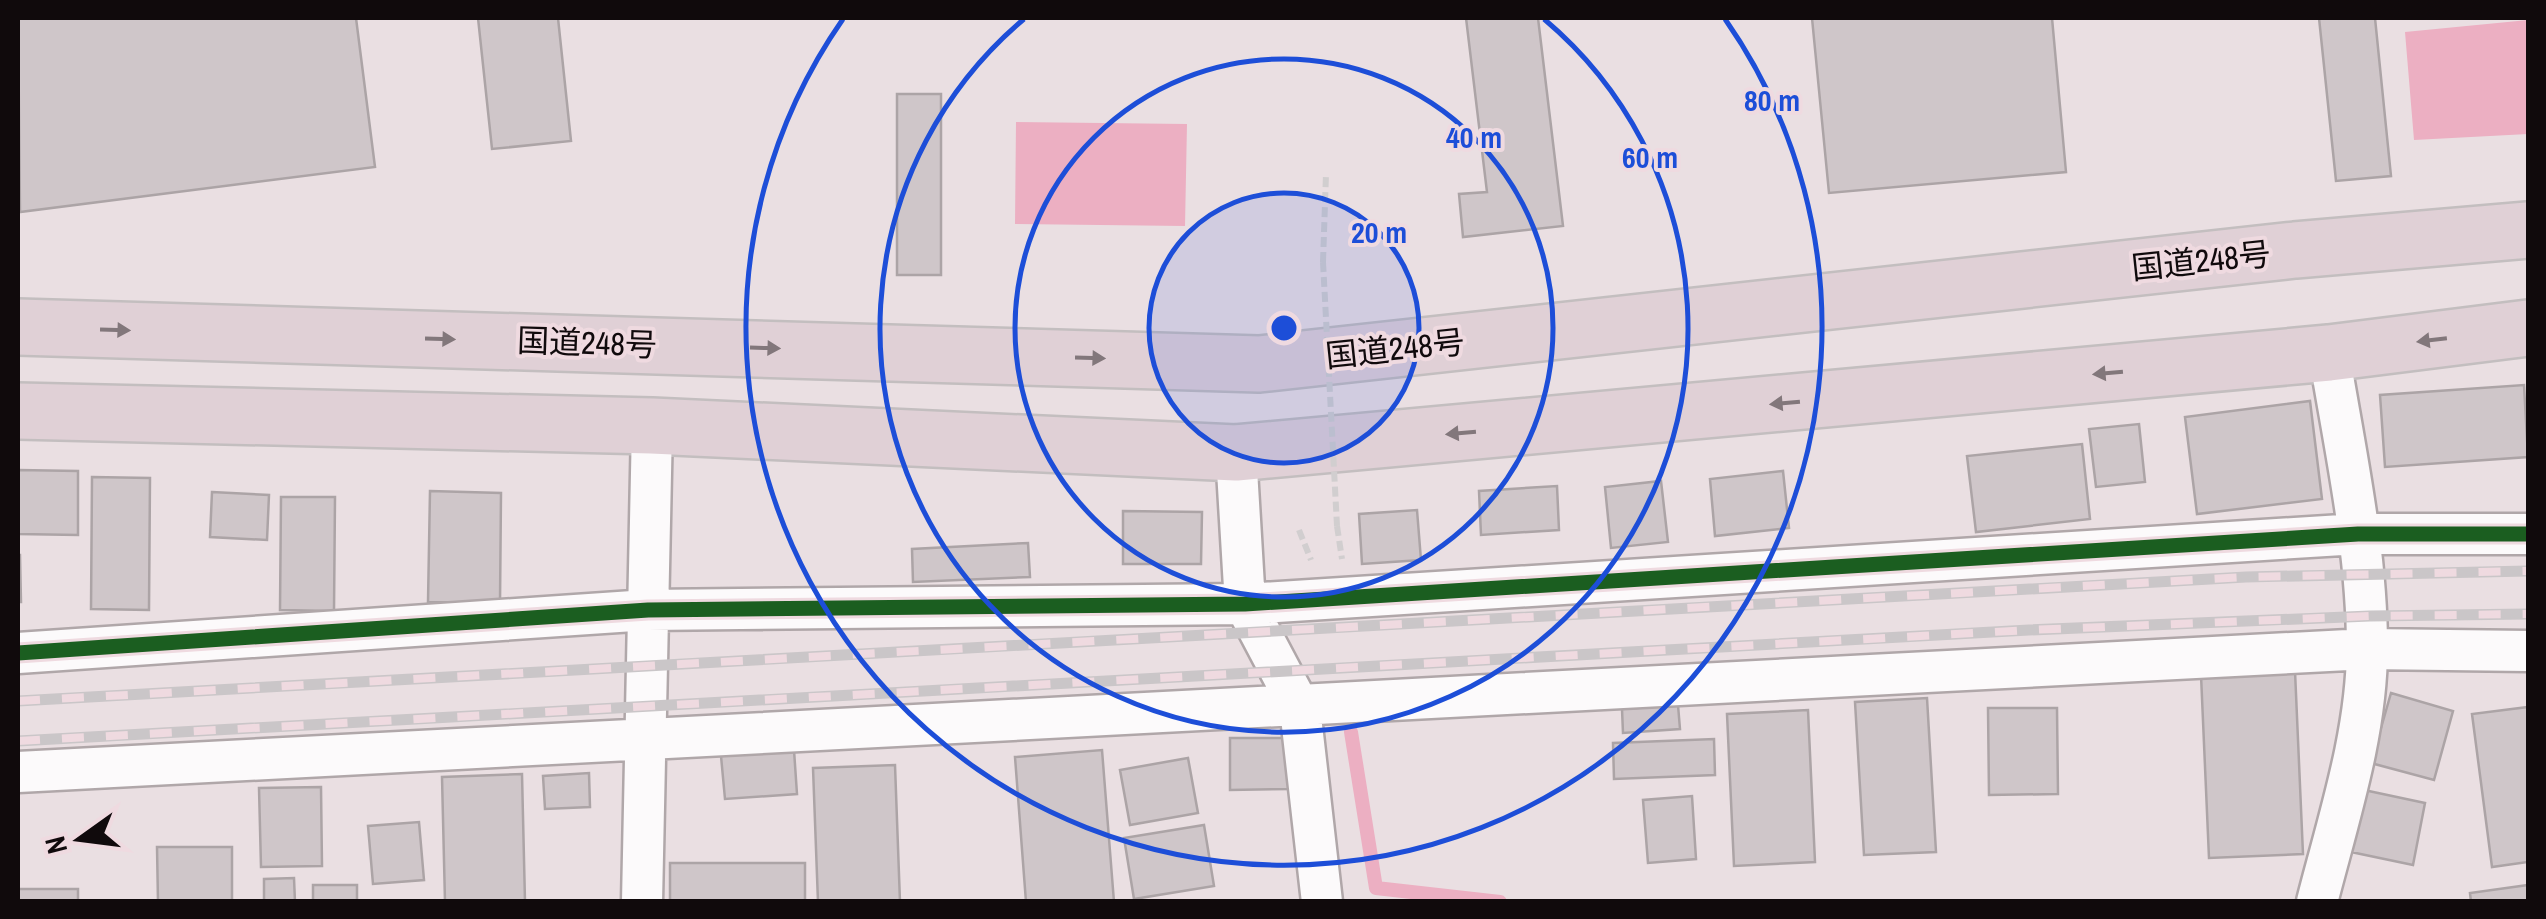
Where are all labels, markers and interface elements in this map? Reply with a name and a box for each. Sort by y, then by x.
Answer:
text: 80 m [1744,80,1800,120]
text: 40 m [1446,117,1502,157]
text: 60 m [1622,137,1678,177]
text: 20 m [1351,212,1407,252]
street label: 国道248号 [2129,232,2273,289]
centre of rings [1266,310,1302,346]
street label: 国道248号 [516,319,658,366]
street label: 国道248号 [1323,320,1467,377]
one-way arrow [99,322,131,338]
one-way arrow [424,331,456,347]
one-way arrow [2415,332,2447,348]
one-way arrow [749,341,781,357]
one-way arrow [1074,351,1106,367]
one-way arrow [2092,366,2124,382]
one-way arrow [1768,395,1800,411]
one-way arrow [1445,425,1477,441]
north arrow [30,789,130,889]
text: N [35,832,76,858]

